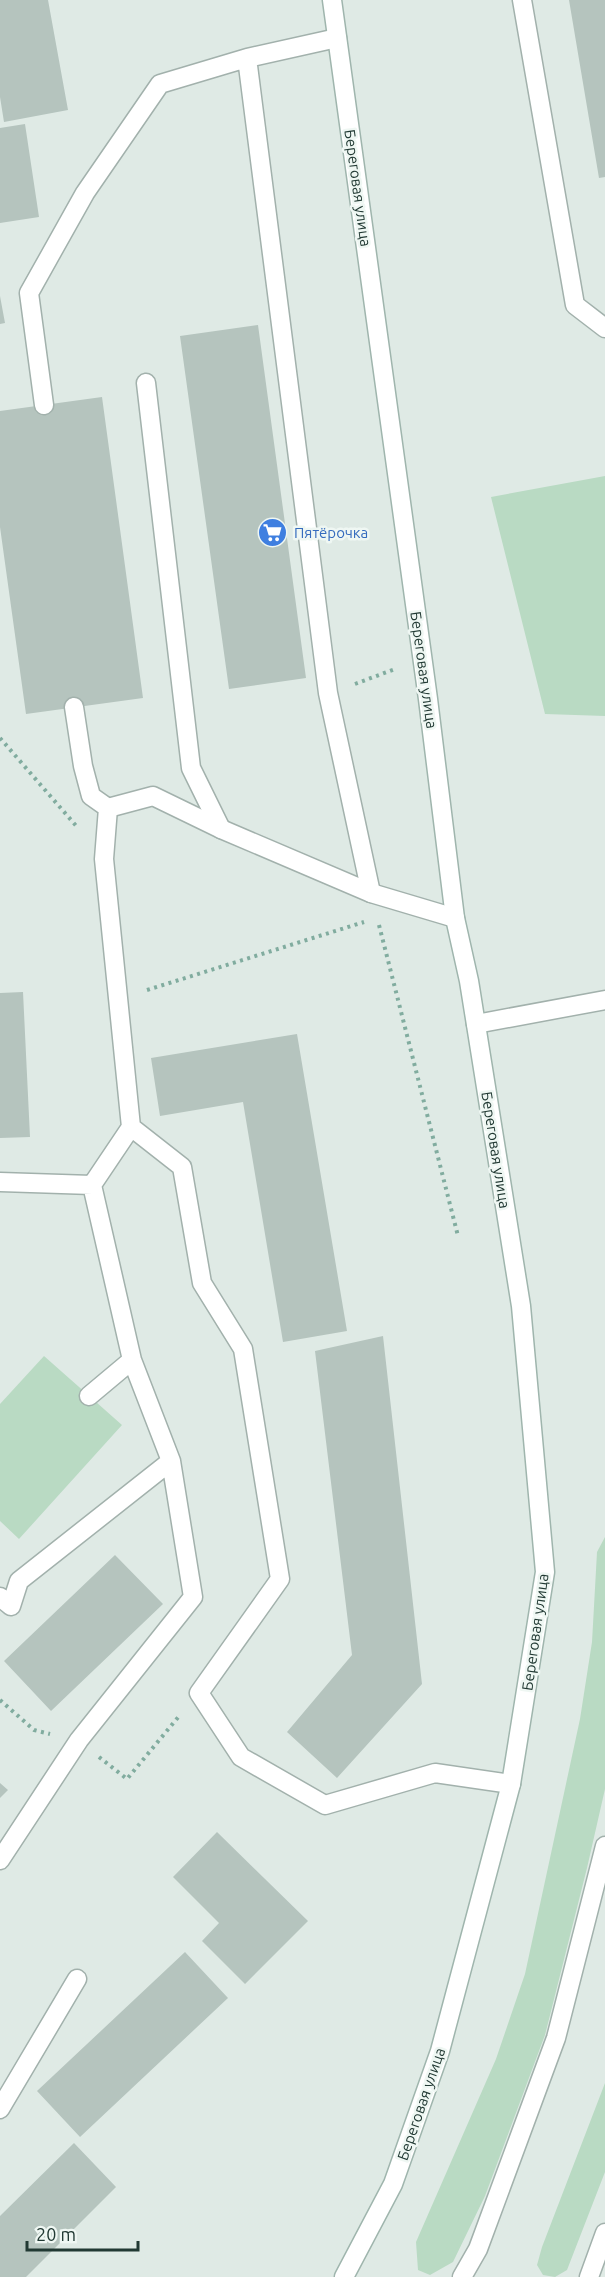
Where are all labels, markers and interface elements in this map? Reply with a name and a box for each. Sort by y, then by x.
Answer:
street label: Береговая улица [341,128,375,248]
supermarket icon: Пятёрочка [257,516,289,548]
place label: Пятёрочка [294,524,368,541]
street label: Береговая улица [407,610,441,730]
street label: Береговая улица [478,1090,514,1210]
street label: Береговая улица [518,1572,552,1692]
street label: Береговая улица [394,2045,448,2163]
scale bar [27,2214,138,2252]
text: 20 m [36,2224,76,2244]

